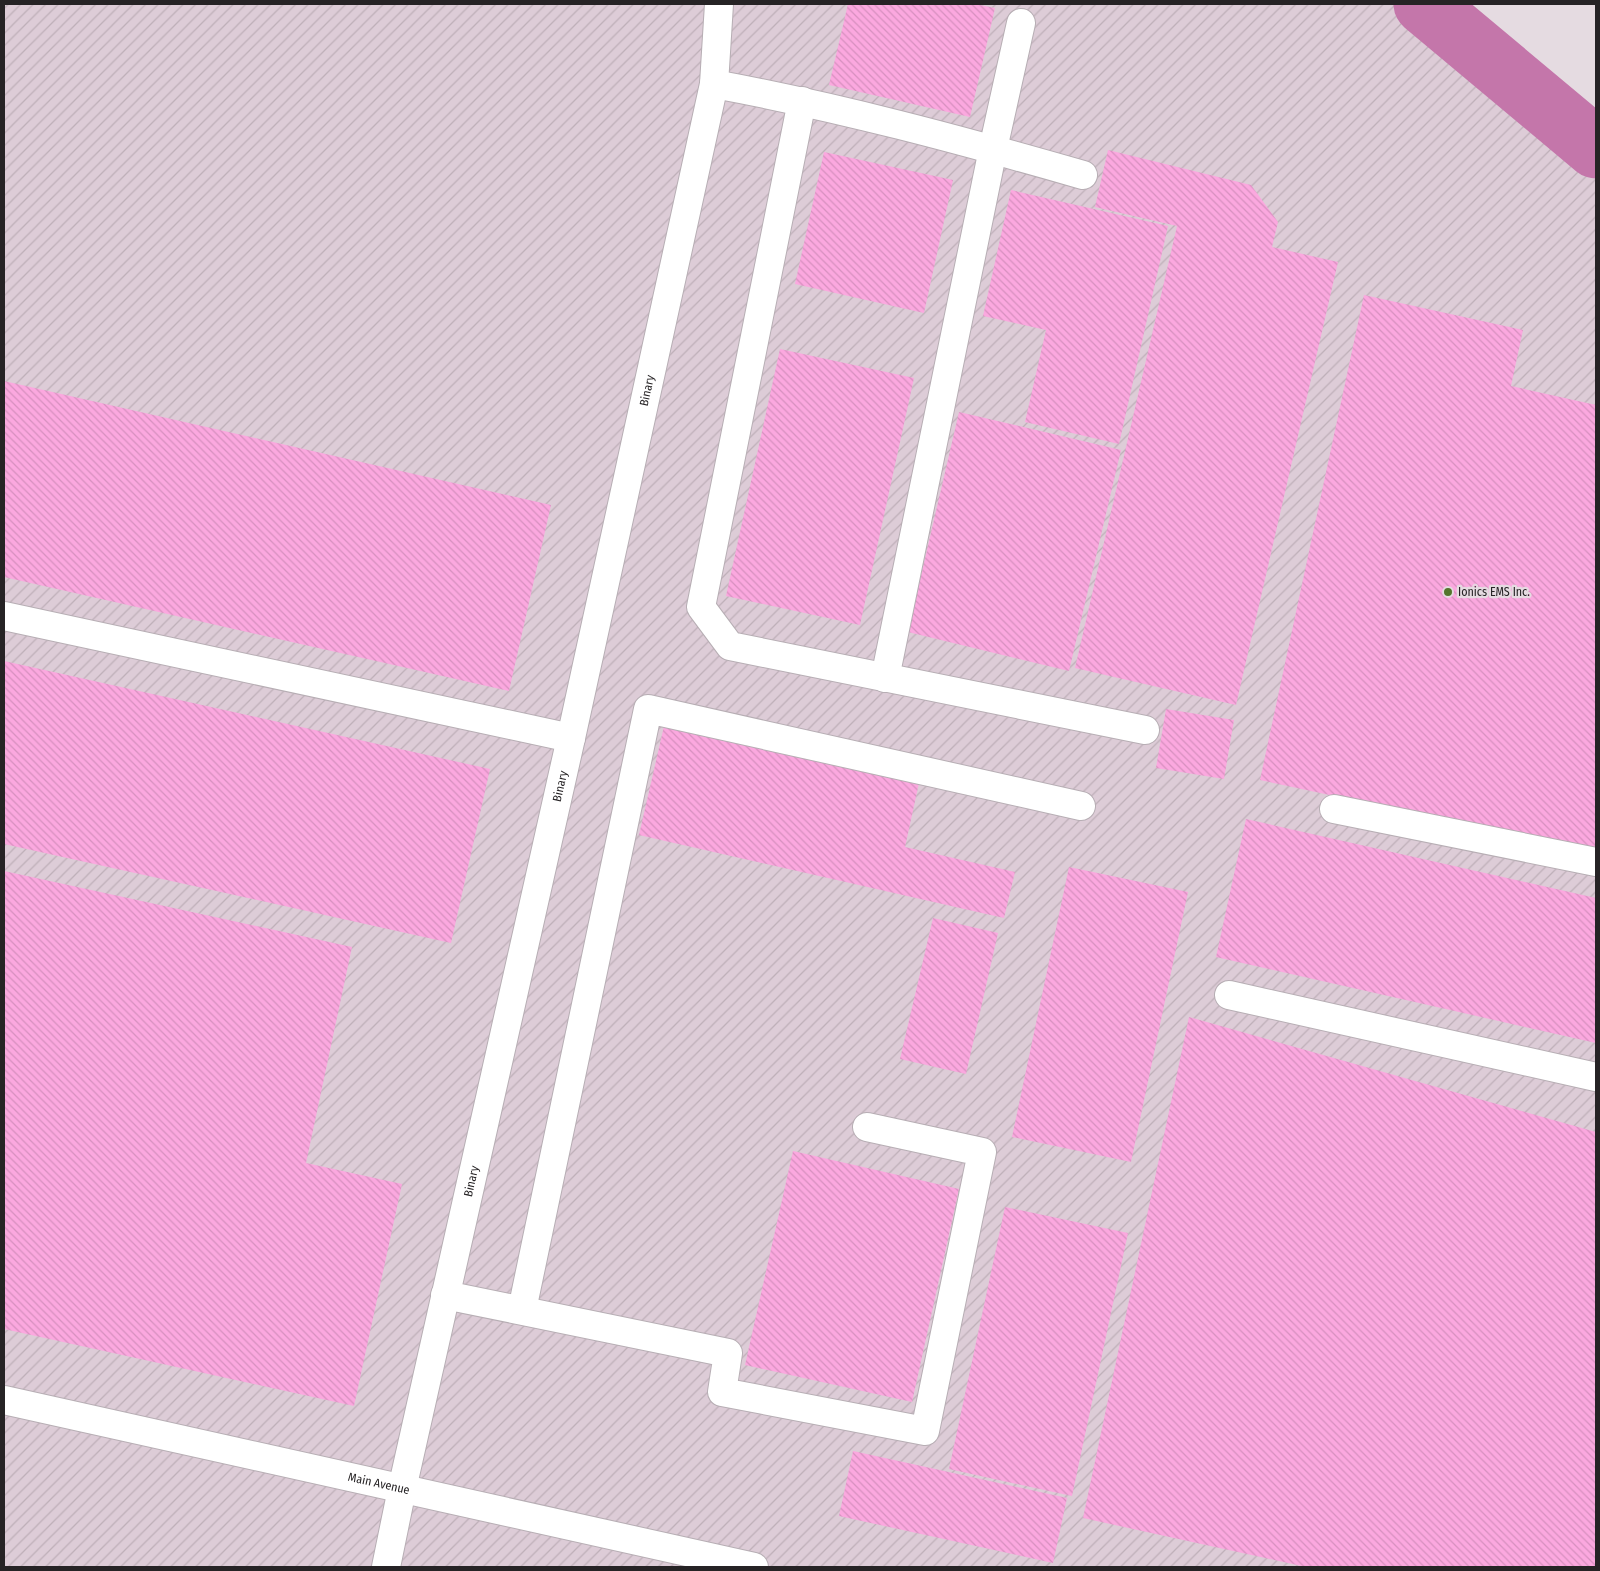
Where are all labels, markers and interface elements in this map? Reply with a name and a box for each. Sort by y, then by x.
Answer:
street label: Binary [637,373,657,407]
place label: Ionics EMS Inc. [1458,585,1530,599]
marker: Ionics EMS Inc. [1442,586,1454,598]
street label: Binary [550,769,571,803]
street label: Binary [461,1164,482,1198]
street label: Main Avenue [347,1470,411,1497]

